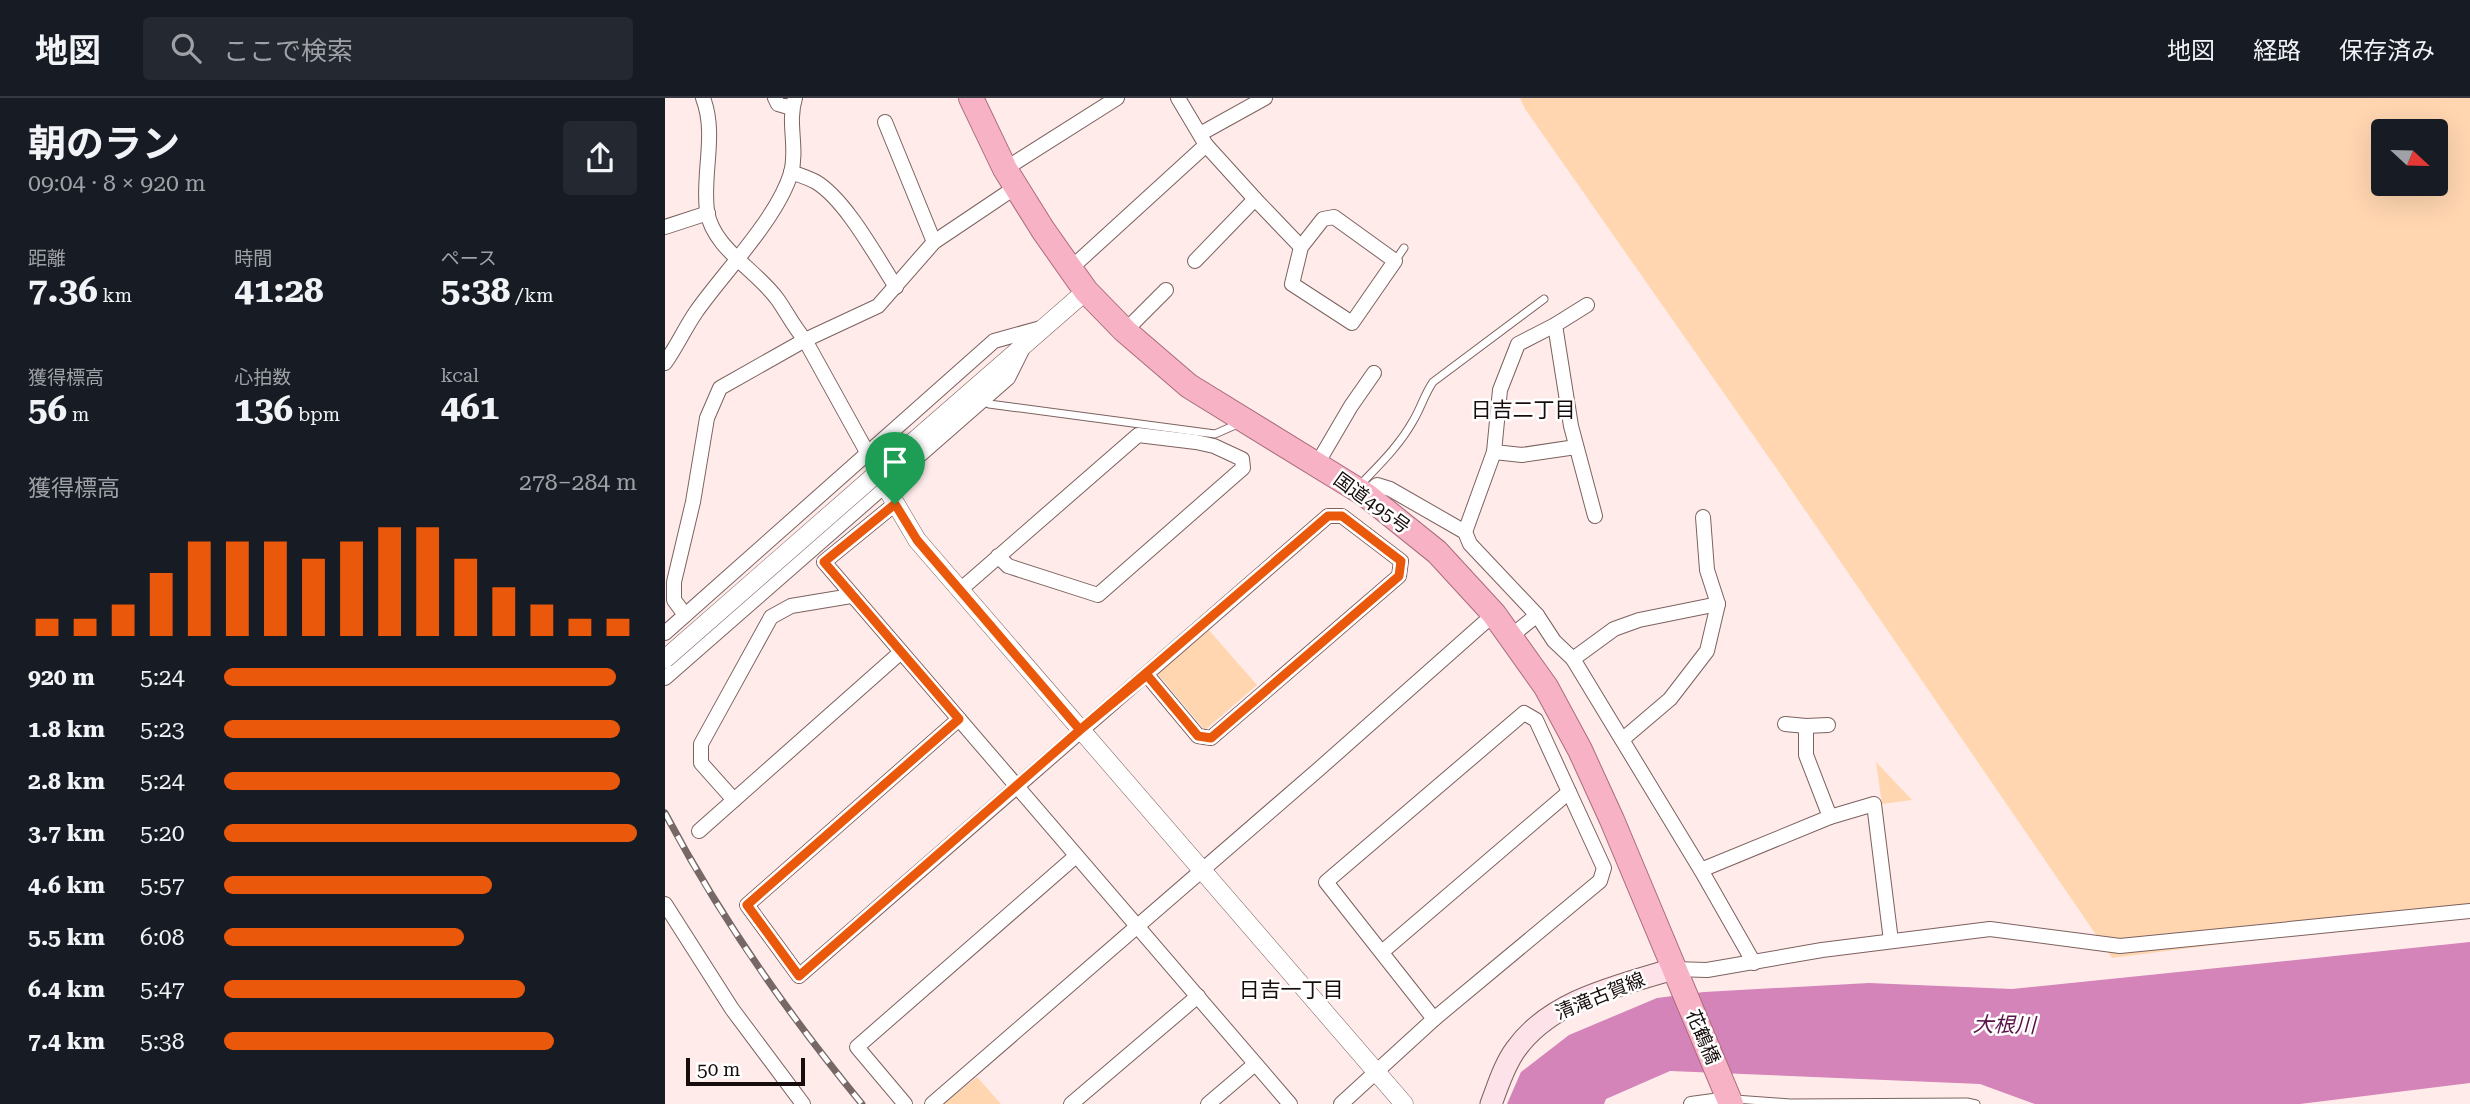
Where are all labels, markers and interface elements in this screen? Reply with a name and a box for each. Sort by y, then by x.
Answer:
search box [143,17,633,80]
icon: search [167,29,205,67]
text: 地図 [35,31,101,70]
text: ここで検索 [223,36,353,66]
text: 地図 [2167,37,2215,65]
text: 経路 [2253,37,2301,65]
text: 保存済み [2339,37,2435,65]
north arrow [2371,119,2448,196]
map controls [2371,119,2448,196]
button: share [563,121,637,195]
text: 朝のラン [28,122,180,166]
text: 09:04 · 8 × 920 m [28,170,206,197]
text: 距離 [28,247,66,270]
text: 時間 [234,247,272,270]
text: ペース [441,247,497,270]
text: 7.36 [28,270,98,311]
text: 41:28 [234,270,324,311]
text: 5:38 [441,270,510,311]
text: km [98,284,132,307]
text: /km [510,284,554,307]
text: kcal [441,364,479,387]
text: 獲得標高 [28,366,104,389]
text: 心拍数 [234,366,291,389]
text: 461 [441,387,499,428]
text: 56 [28,389,67,430]
text: 136 [234,389,293,430]
district label: 日吉二丁目 [1471,398,1576,422]
text: m [67,403,89,426]
text: bpm [293,403,340,426]
pin [865,432,925,504]
icon: arrive [876,443,914,481]
street label: 国道495号 [1329,468,1415,538]
text: 278–284 m [519,469,637,496]
text: 獲得標高 [28,475,120,502]
text: 920 m [28,664,95,691]
text: 5:24 [140,664,185,691]
text: 1.8 km [28,716,105,743]
text: 5:23 [140,716,185,743]
text: 2.8 km [28,768,105,795]
text: 5:24 [140,768,185,795]
text: 3.7 km [28,820,105,847]
text: 5:20 [140,820,185,847]
text: 4.6 km [28,872,105,899]
text: 5:57 [140,872,185,899]
text: 5.5 km [28,924,105,951]
text: 6:08 [140,924,185,951]
street label: 清滝古賀線 [1552,968,1648,1024]
text: 6.4 km [28,976,105,1003]
text: 5:47 [140,976,185,1003]
district label: 日吉一丁目 [1239,978,1344,1002]
street label: 花鶴橋 [1681,1006,1725,1068]
water label: 大根川 [1972,1012,2038,1038]
text: 7.4 km [28,1028,105,1055]
text: 5:38 [140,1028,185,1055]
scale bar [686,1055,805,1087]
text: 50 m [697,1058,740,1081]

